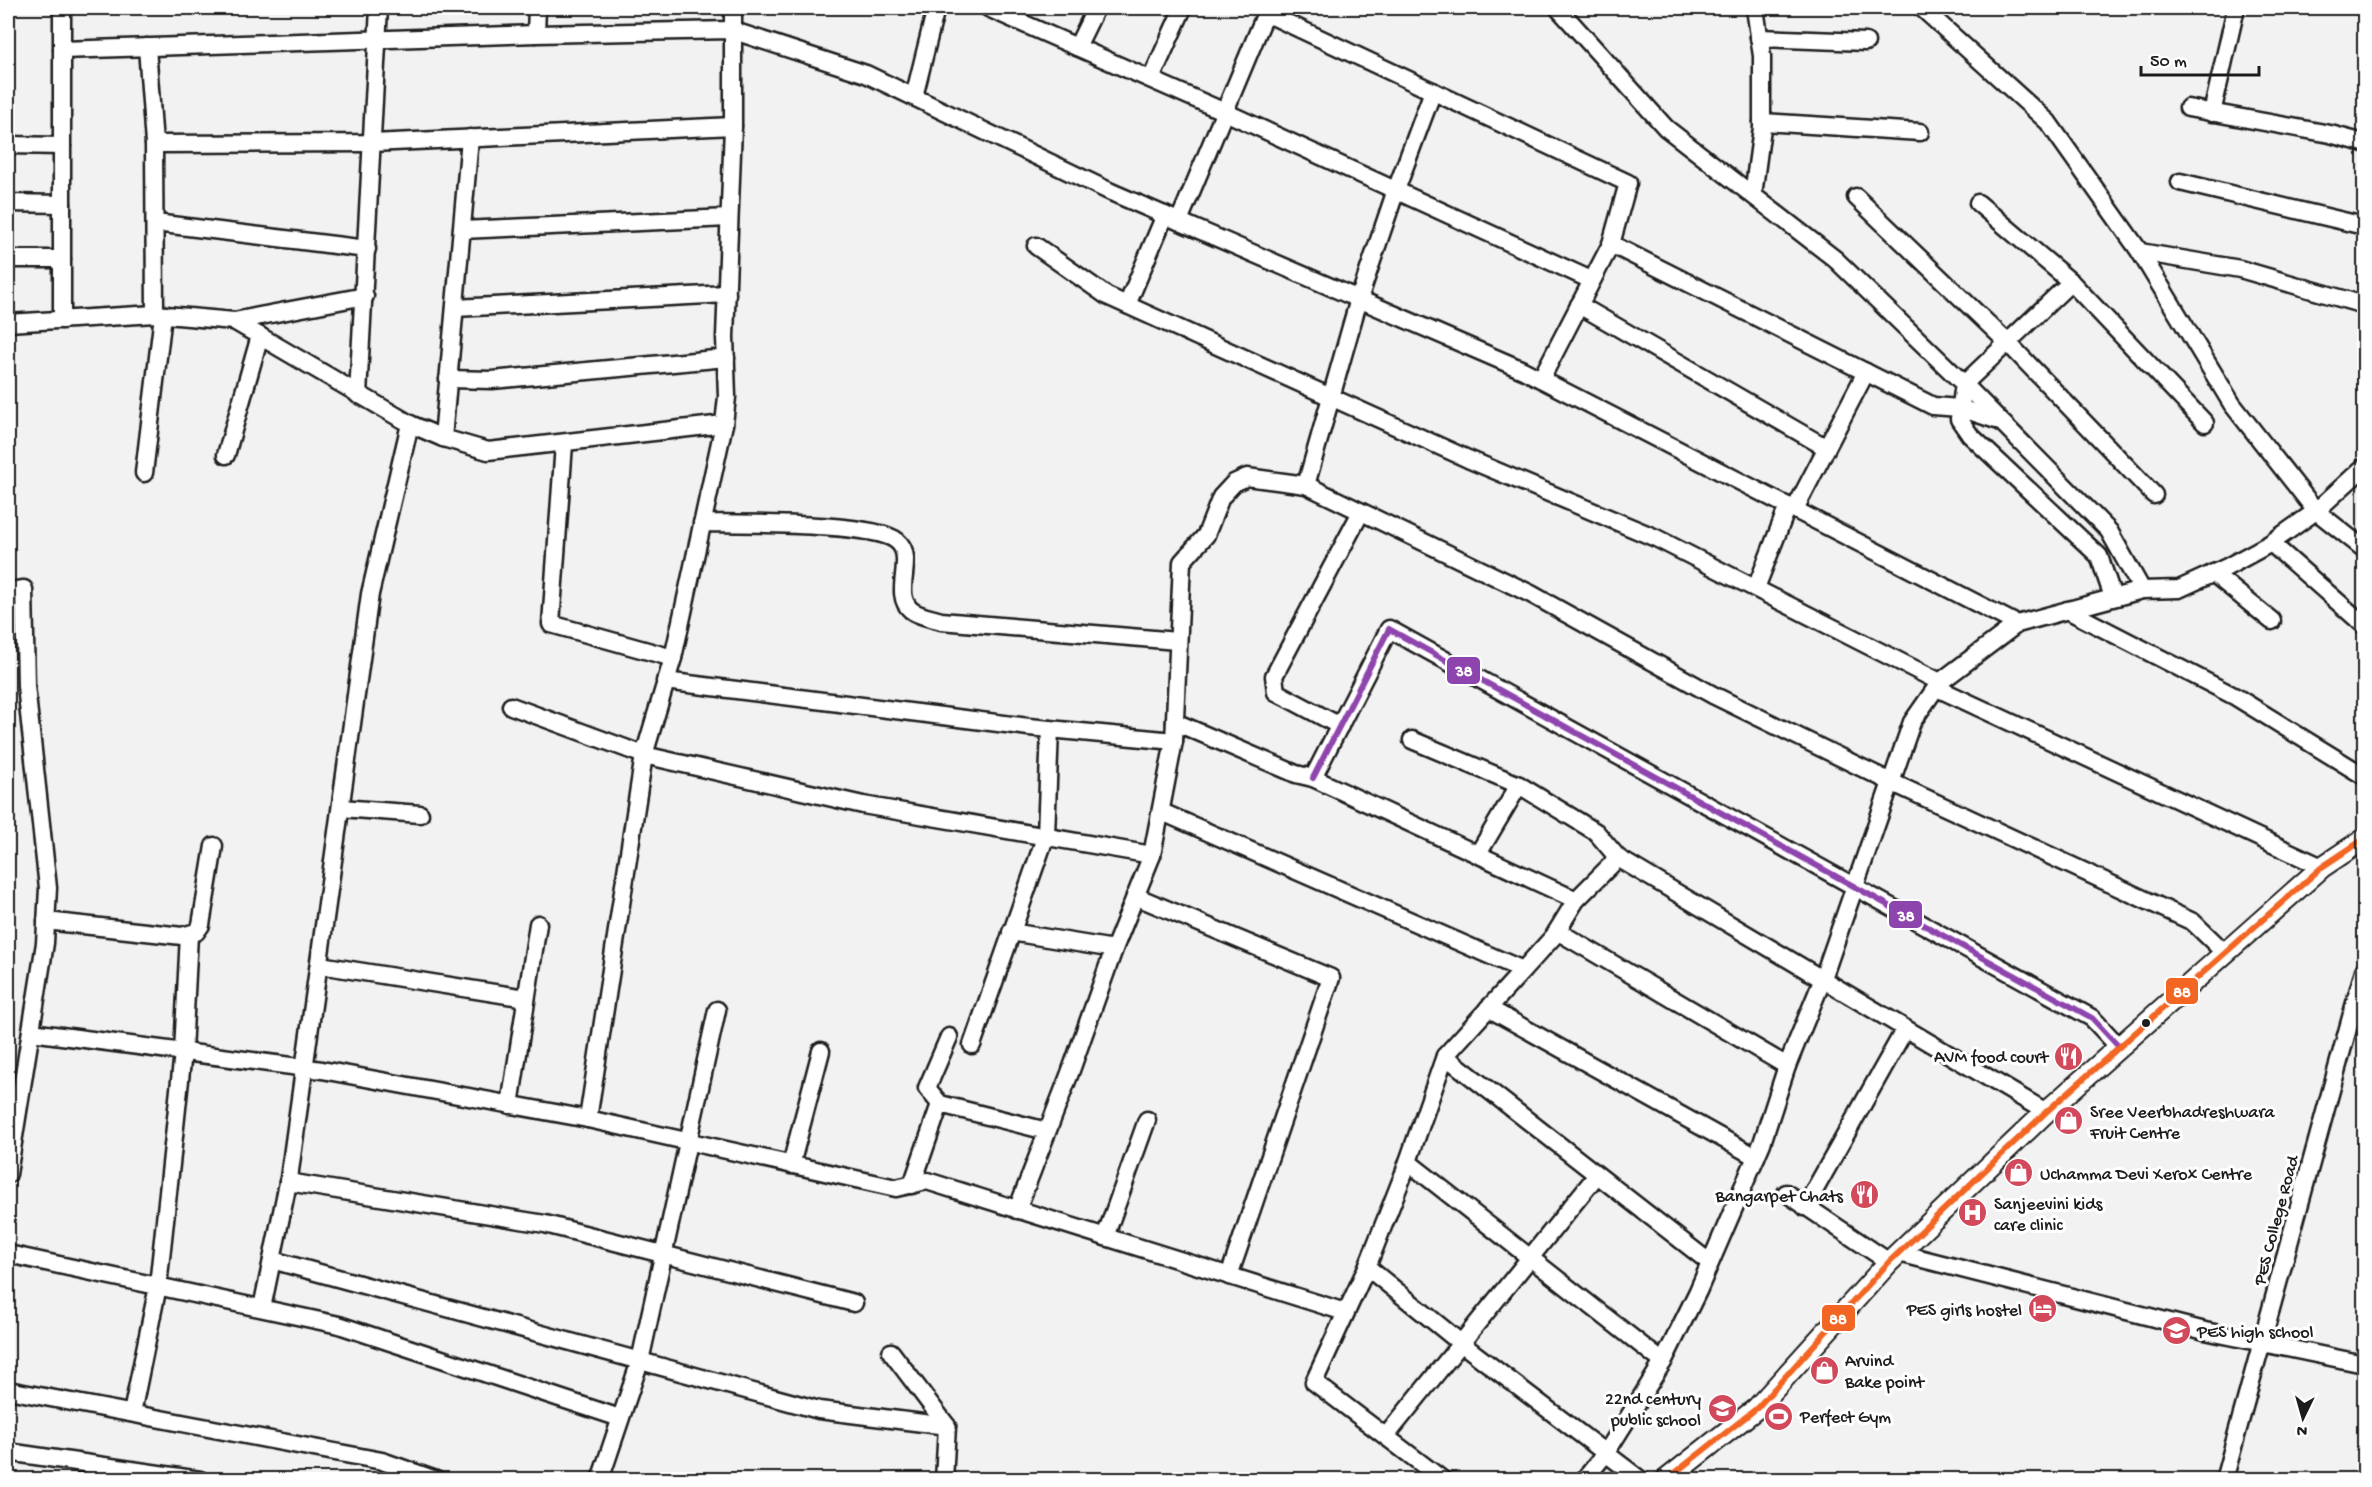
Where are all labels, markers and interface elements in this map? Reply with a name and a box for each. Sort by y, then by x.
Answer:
scale bar [2141,39,2260,77]
text: 50 m [2150,52,2187,73]
line badge: 38 [1446,656,1481,685]
text: 38 [1454,664,1473,683]
line badge: 38 [1888,900,1923,929]
text: 38 [1896,909,1915,928]
line badge: 88 [2165,977,2199,1005]
text: 88 [2173,985,2191,1004]
unlabelled marker [2140,1017,2152,1029]
restaurant icon: AVM food court [2053,1040,2085,1072]
place label: AVM food court [1934,1048,2050,1069]
place label: Sree Veerbhadreshwara Fruit Centre [2089,1103,2276,1145]
shop icon: Sree Veerbhadreshwara Fruit Centre [2053,1105,2085,1137]
street label: PES College Road [2250,1152,2305,1289]
shop icon: Uchamma Devi Xerox Centre [2003,1157,2035,1189]
place label: Uchamma Devi Xerox Centre [2040,1165,2253,1186]
restaurant icon: Bangarpet Chats [1848,1179,1880,1211]
place label: Bangarpet Chats [1714,1187,1844,1208]
place label: Sanjeevini kids care clinic [1994,1195,2104,1237]
hospital icon: Sanjeevini kids care clinic [1957,1197,1989,1229]
hotel icon: PES girls hostel [2027,1293,2059,1325]
place label: PES girls hostel [1906,1301,2022,1322]
line badge: 88 [1821,1304,1856,1332]
text: 88 [1829,1312,1847,1331]
school or university icon: PES high school [2160,1315,2192,1347]
place label: PES high school [2196,1323,2314,1344]
place label: Arvind Bake point [1844,1352,1925,1394]
shop icon: Arvind Bake point [1808,1354,1840,1386]
north arrow [2273,1388,2333,1448]
place label: 22nd century public school [1605,1390,1701,1432]
school or university icon: 22nd century public school [1706,1392,1738,1424]
sports icon: Perfect Gym [1763,1400,1795,1432]
place label: Perfect Gym [1799,1408,1891,1429]
text: N [2295,1419,2308,1439]

